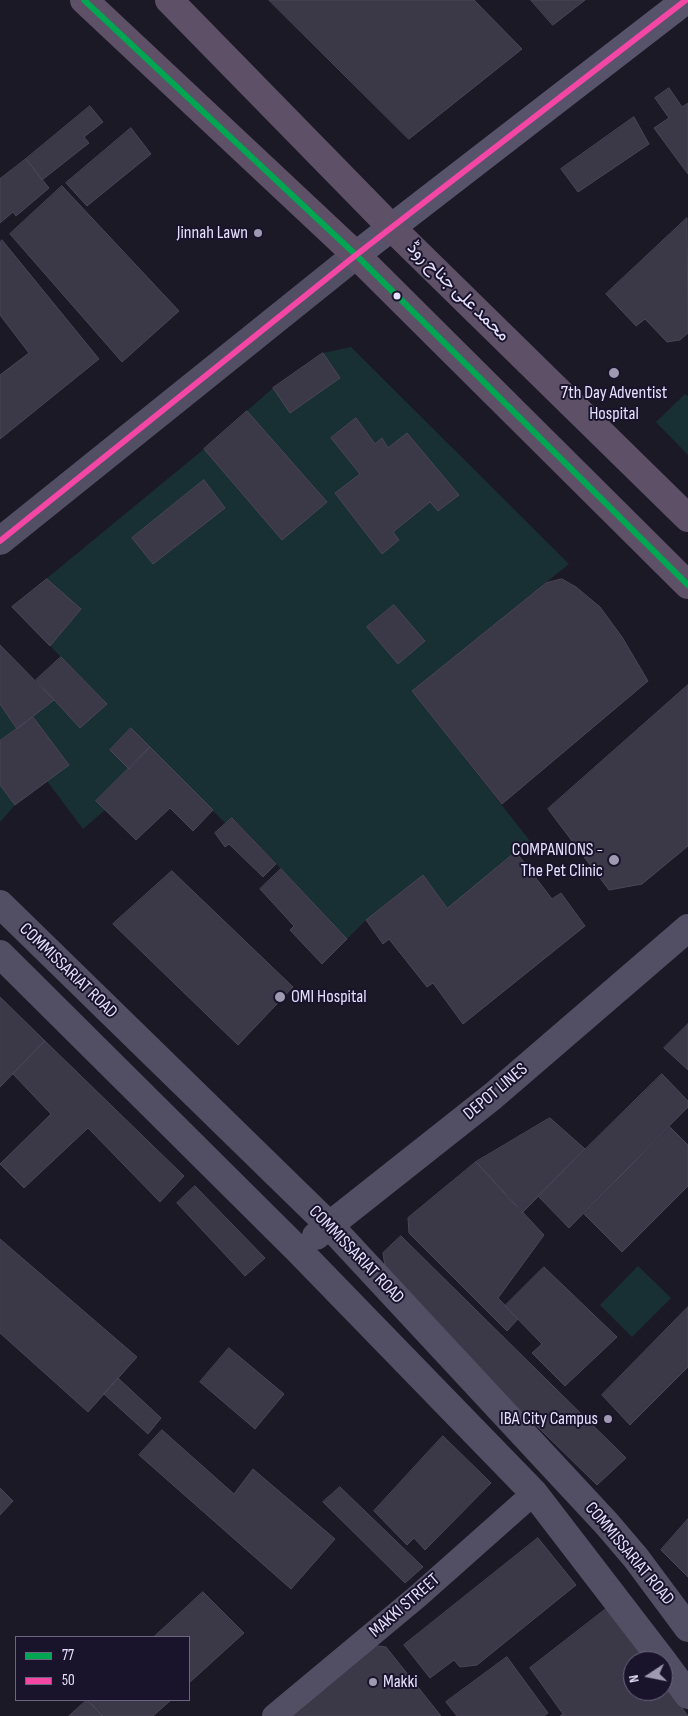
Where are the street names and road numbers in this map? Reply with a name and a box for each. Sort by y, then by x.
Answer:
street label: محمد علی جناح روڈ [402,238,514,346]
street label: COMMISSARIAT ROAD [14,919,122,1023]
street label: DEPOT LINES [459,1059,533,1125]
street label: COMMISSARIAT ROAD [304,1201,408,1309]
street label: COMMISSARIAT ROAD [580,1498,678,1610]
street label: MAKKI STREET [365,1570,445,1642]

